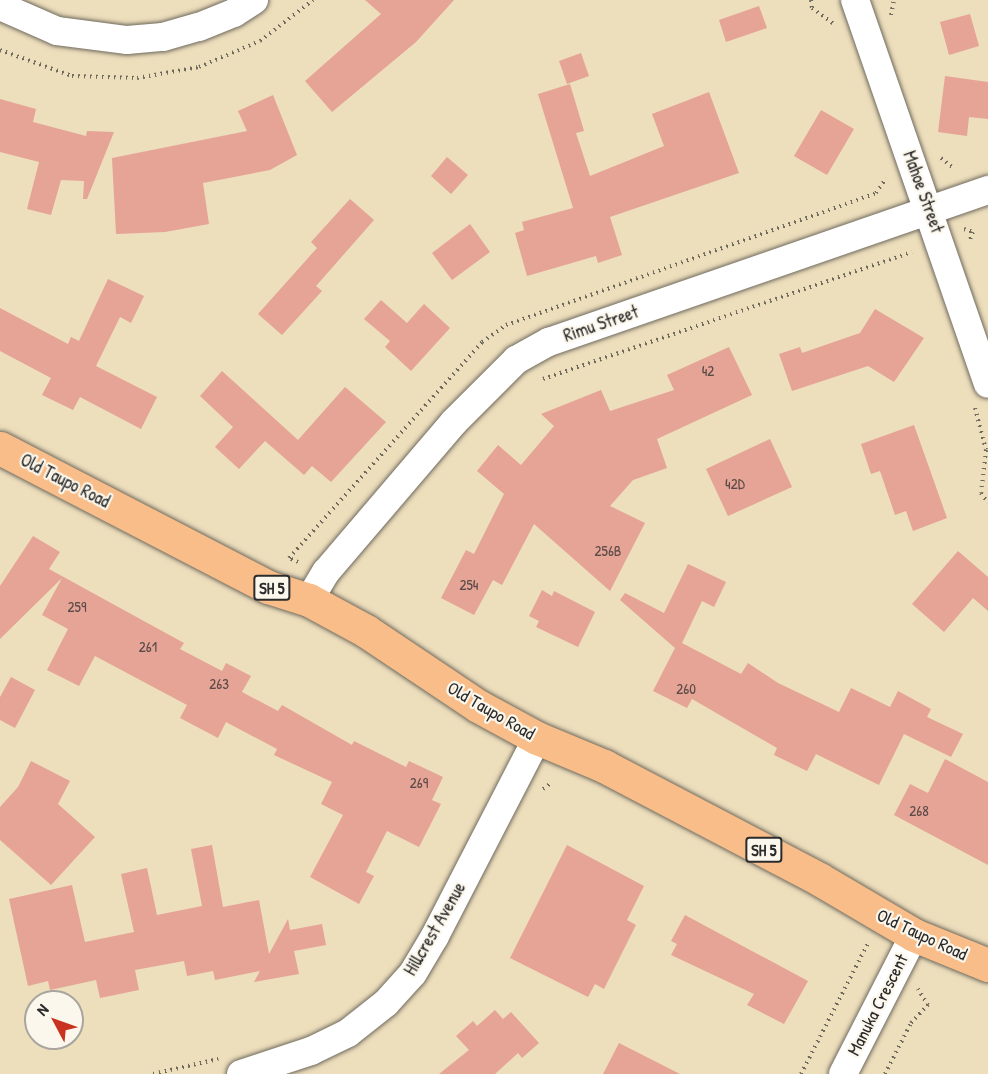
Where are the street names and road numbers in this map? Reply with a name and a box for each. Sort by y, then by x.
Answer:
street label: Mahoe Street [898,148,948,236]
street label: Rimu Street [561,301,641,347]
street label: Old Taupo Road [17,449,113,513]
road number: SH 5 [252,575,292,601]
street label: Old Taupo Road [443,677,539,745]
road number: SH 5 [744,837,783,863]
street label: Hillcrest Avenue [400,878,470,980]
street label: Old Taupo Road [873,905,971,965]
street label: Manuka Crescent [843,951,913,1059]

